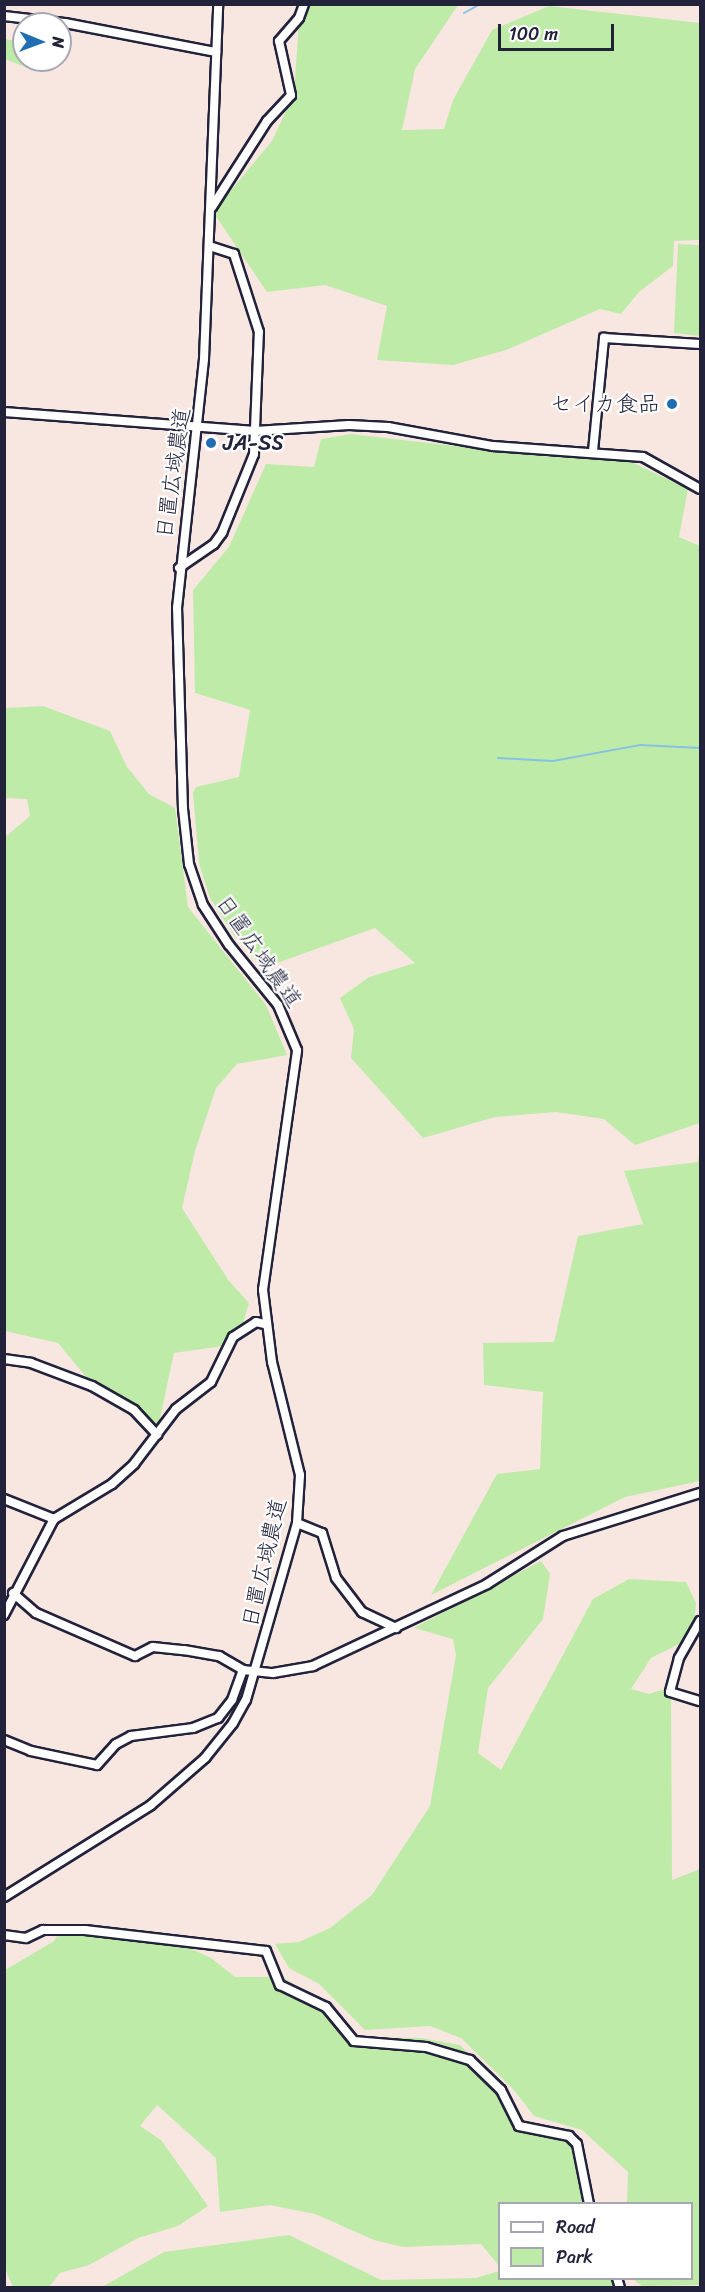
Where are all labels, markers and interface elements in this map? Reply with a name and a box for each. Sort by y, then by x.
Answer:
north arrow [12,12,72,72]
scale bar [501,12,616,50]
text: 100 m [509,18,558,50]
text: N [44,36,73,48]
place label: セイカ食品 [550,391,660,417]
marker: セイカ食品 [665,397,679,411]
street label: 日置広域農道 [151,406,195,540]
place label: JA-SS [223,430,284,456]
marker: JA-SS [204,436,218,450]
street label: 日置広域農道 [210,889,308,1013]
street label: 日置広域農道 [236,1496,292,1630]
legend [498,2202,693,2280]
text: Road [556,2211,595,2243]
text: Park [556,2241,593,2273]

